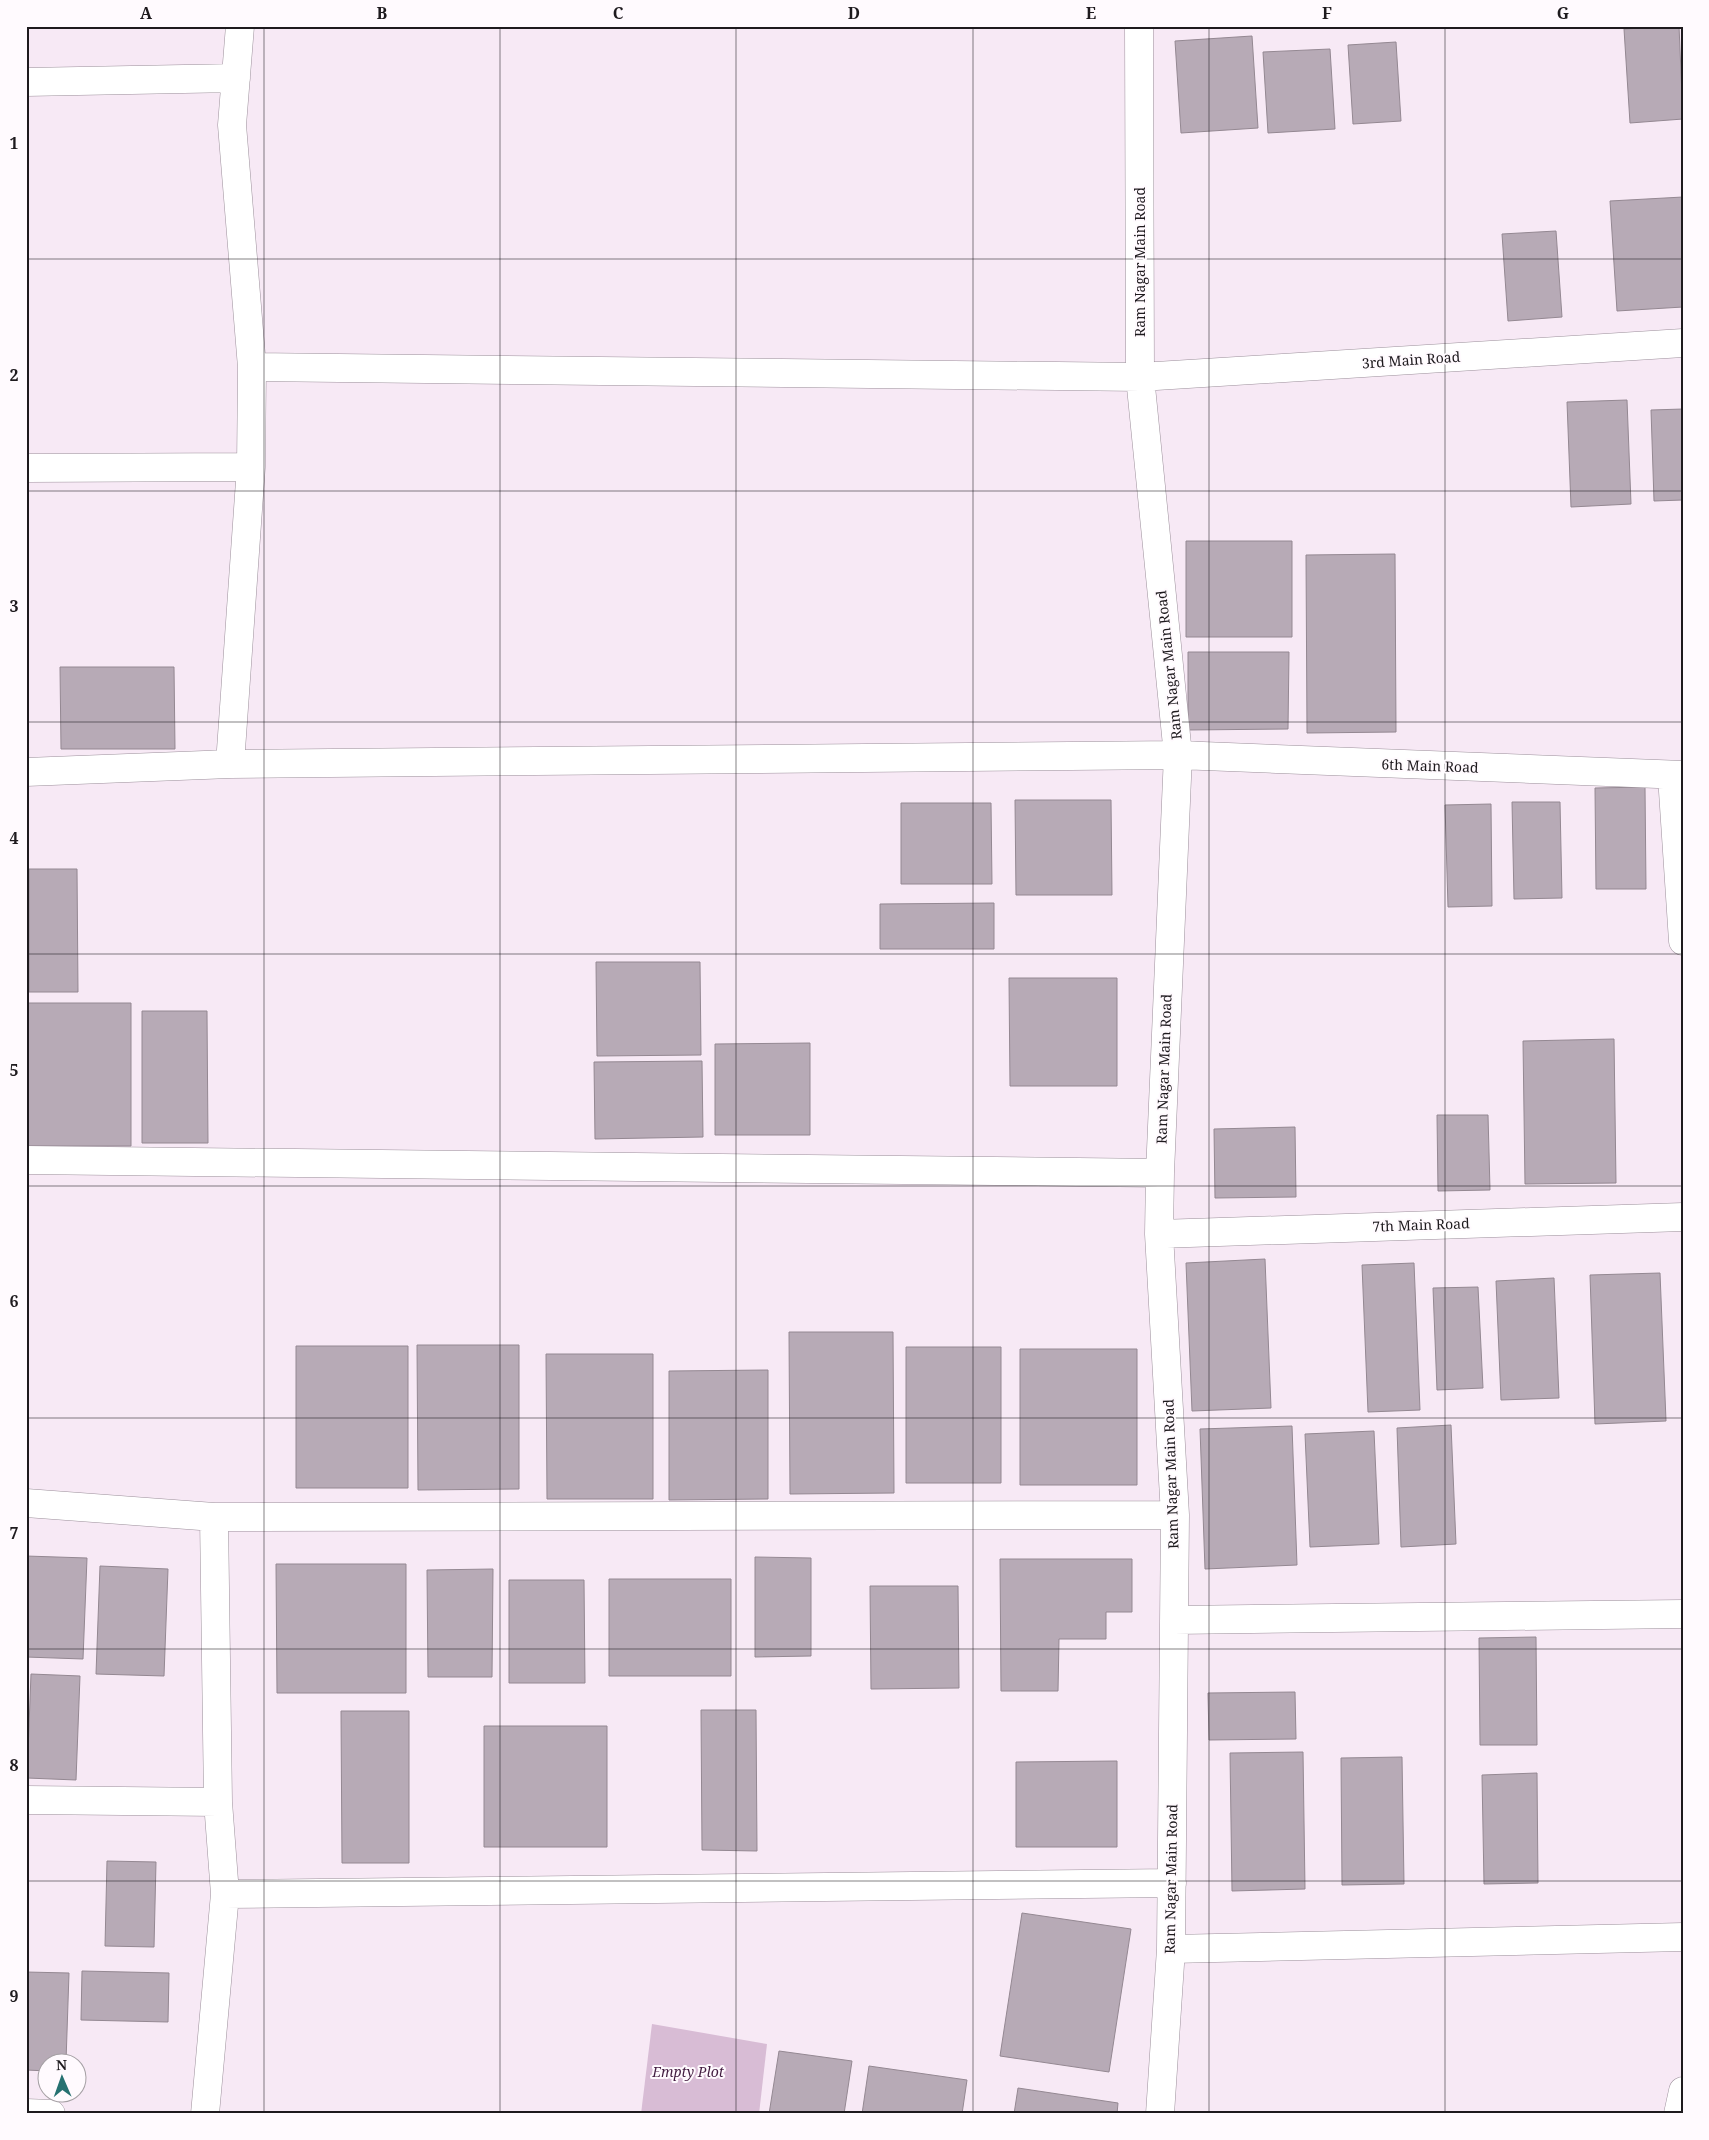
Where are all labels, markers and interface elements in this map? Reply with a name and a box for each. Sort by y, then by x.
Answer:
text: A [140,2,153,24]
text: B [377,2,388,24]
text: C [613,2,624,24]
text: D [848,2,860,24]
text: E [1086,2,1096,24]
text: F [1322,2,1332,24]
text: G [1557,2,1569,24]
text: 1 [9,132,19,154]
street label: Ram Nagar Main Road [1130,187,1149,337]
street label: 3rd Main Road [1361,347,1461,372]
text: 2 [9,364,19,386]
street label: Ram Nagar Main Road [1151,589,1186,741]
text: 3 [9,595,19,617]
street label: 6th Main Road [1381,754,1479,777]
text: 4 [9,827,19,849]
street label: Ram Nagar Main Road [1151,993,1176,1144]
text: 5 [9,1059,19,1081]
street label: 7th Main Road [1372,1213,1470,1236]
text: 6 [9,1290,19,1312]
street label: Ram Nagar Main Road [1158,1398,1183,1549]
text: 7 [9,1522,19,1544]
text: 8 [9,1754,19,1776]
street label: Ram Nagar Main Road [1160,1803,1181,1954]
text: 9 [9,1985,19,2007]
north arrow [38,2052,88,2102]
text: N [56,2055,67,2074]
park label: Empty Plot [651,2062,725,2081]

